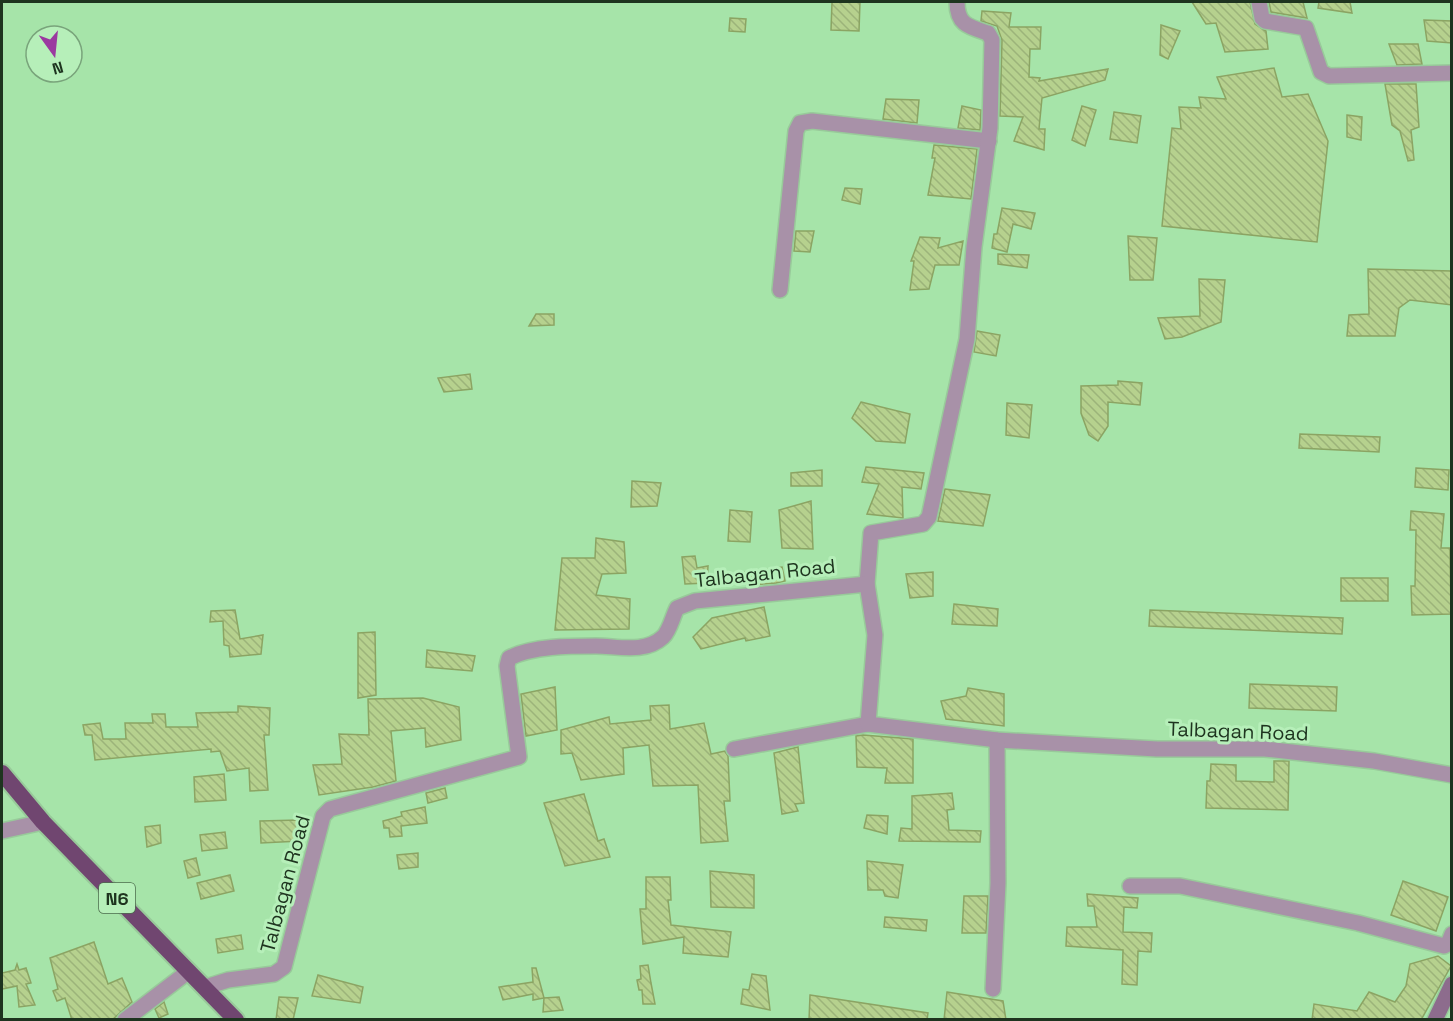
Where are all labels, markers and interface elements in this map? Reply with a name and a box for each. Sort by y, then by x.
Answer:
north arrow [24,24,84,84]
text: N [50,56,66,80]
street label: Talbagan Road [693,553,837,593]
street label: Talbagan Road [1167,716,1309,746]
street label: Talbagan Road [254,812,316,956]
road number: N6 [99,883,135,913]

